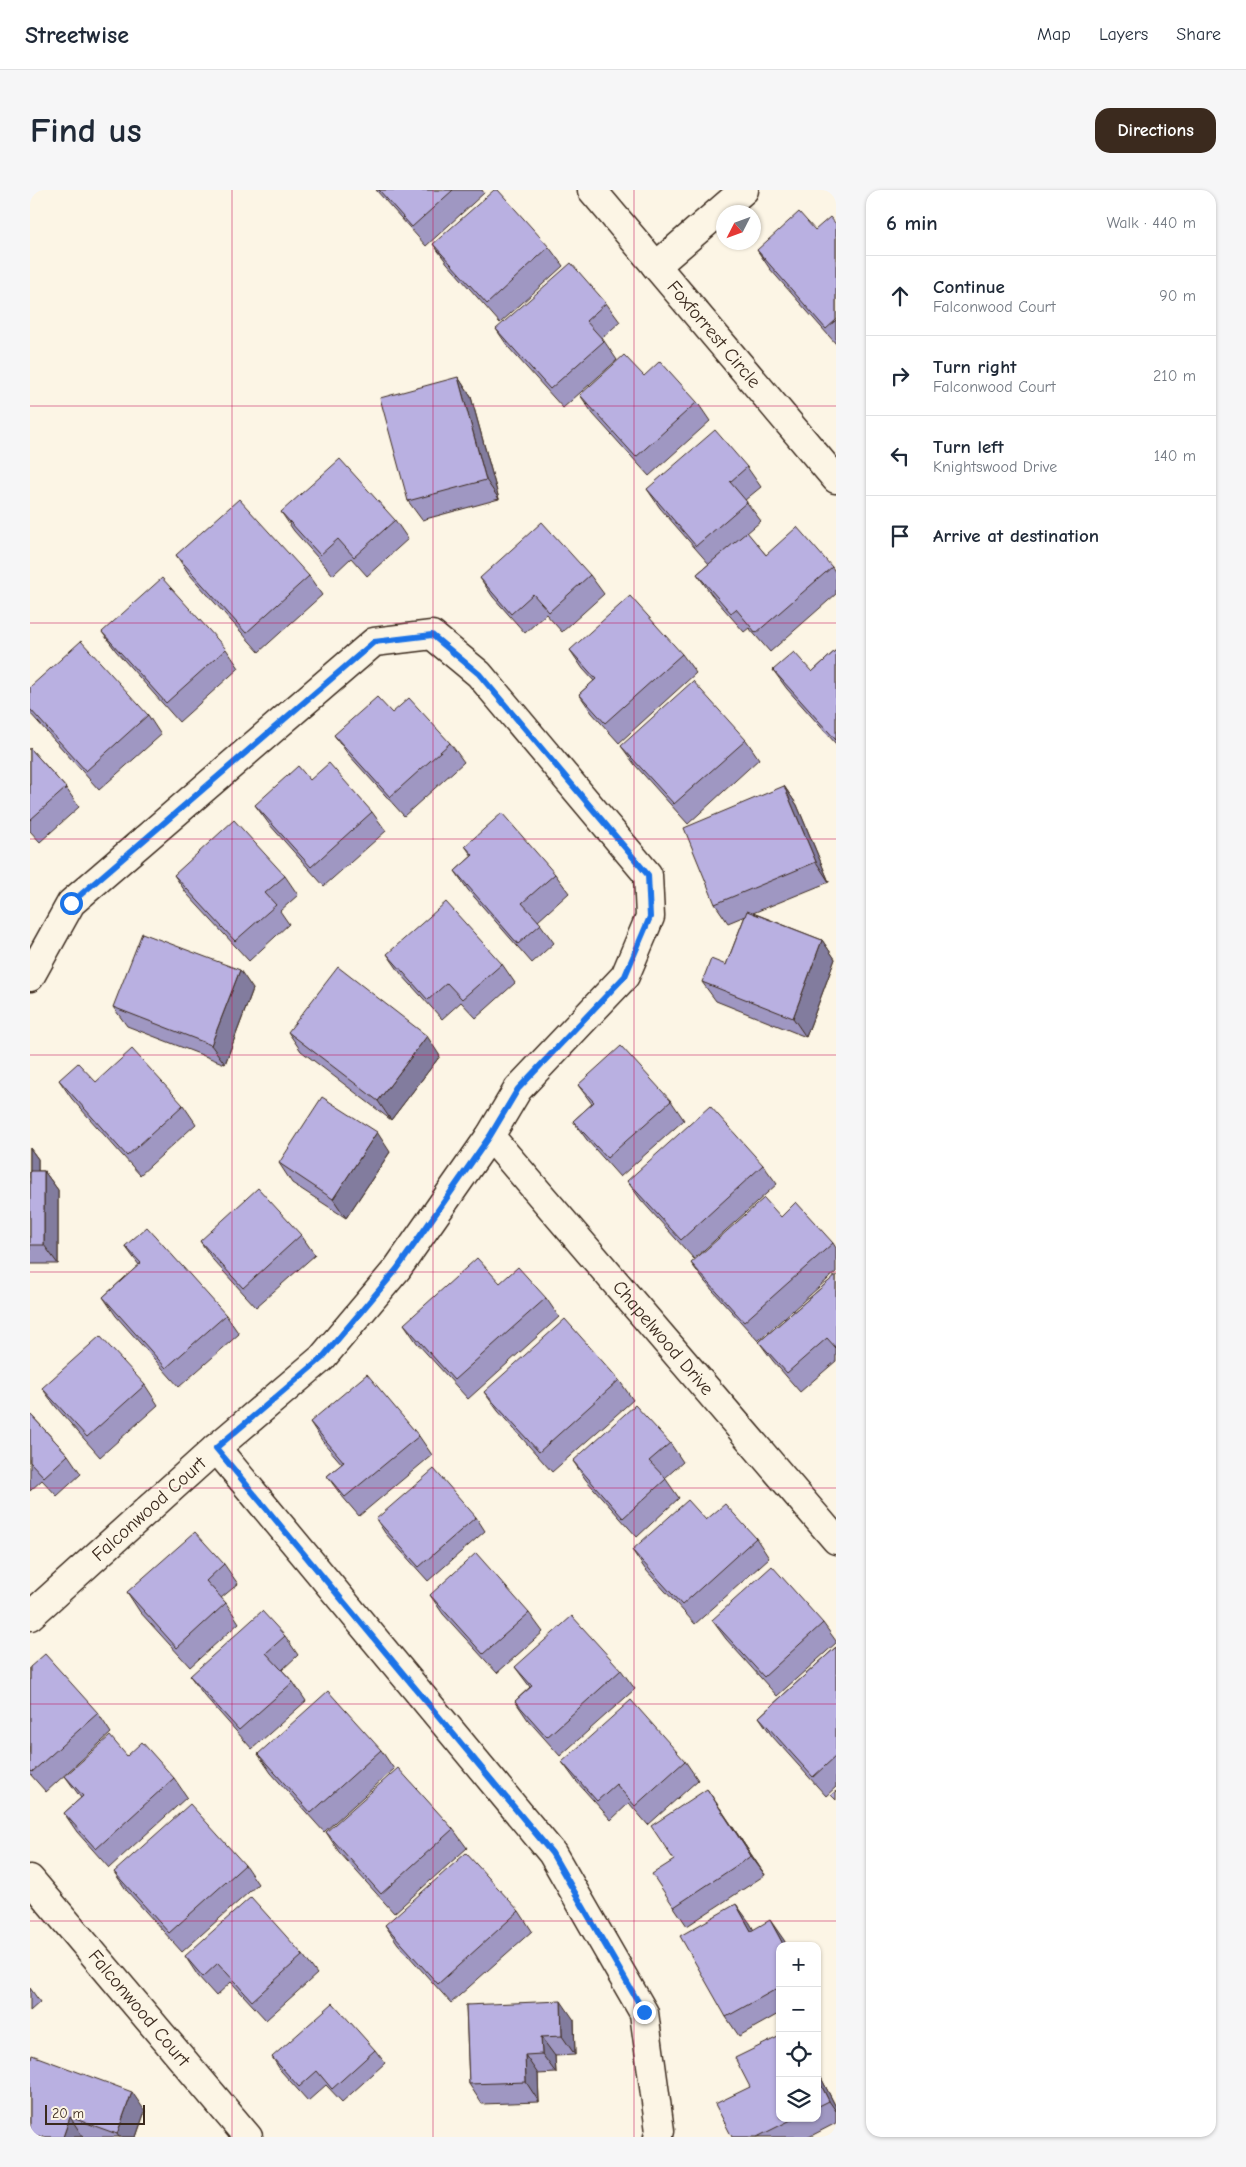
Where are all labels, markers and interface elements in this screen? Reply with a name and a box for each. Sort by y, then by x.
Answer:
text: Streetwise [25,21,129,49]
text: Map [1037,24,1071,45]
text: Layers [1099,24,1148,45]
text: Share [1176,24,1221,45]
button: Directions [1095,108,1216,153]
text: Find us [30,110,142,151]
north arrow [716,205,761,250]
text: 6 min [886,211,938,235]
text: Walk · 440 m [1106,214,1196,232]
street label: Foxforrest Circle [663,276,765,392]
text: Continue [933,276,1005,298]
icon: ahead [886,282,914,310]
text: 90 m [1159,287,1196,305]
text: Falconwood Court [933,298,1056,316]
text: Turn right [933,356,1017,378]
icon: right [886,362,914,390]
text: 210 m [1153,367,1196,385]
text: Falconwood Court [933,378,1056,396]
text: Turn left [933,436,1004,458]
icon: left [886,442,914,470]
text: 140 m [1154,447,1196,465]
text: Knightswood Drive [933,458,1057,476]
icon: arrive [886,522,914,550]
text: Arrive at destination [933,525,1099,547]
route start [60,892,83,915]
street label: Chapelwood Drive [608,1276,718,1400]
street label: Falconwood Court [88,1452,211,1566]
map controls [776,1942,821,2122]
button: + [776,1942,821,1987]
street label: Falconwood Court [84,1945,195,2071]
button: − [776,1987,821,2032]
route end [633,2001,656,2024]
button: locate [776,2032,821,2077]
button: layers [776,2077,821,2122]
scale bar [45,2102,145,2125]
text: 20 m [52,2105,84,2122]

